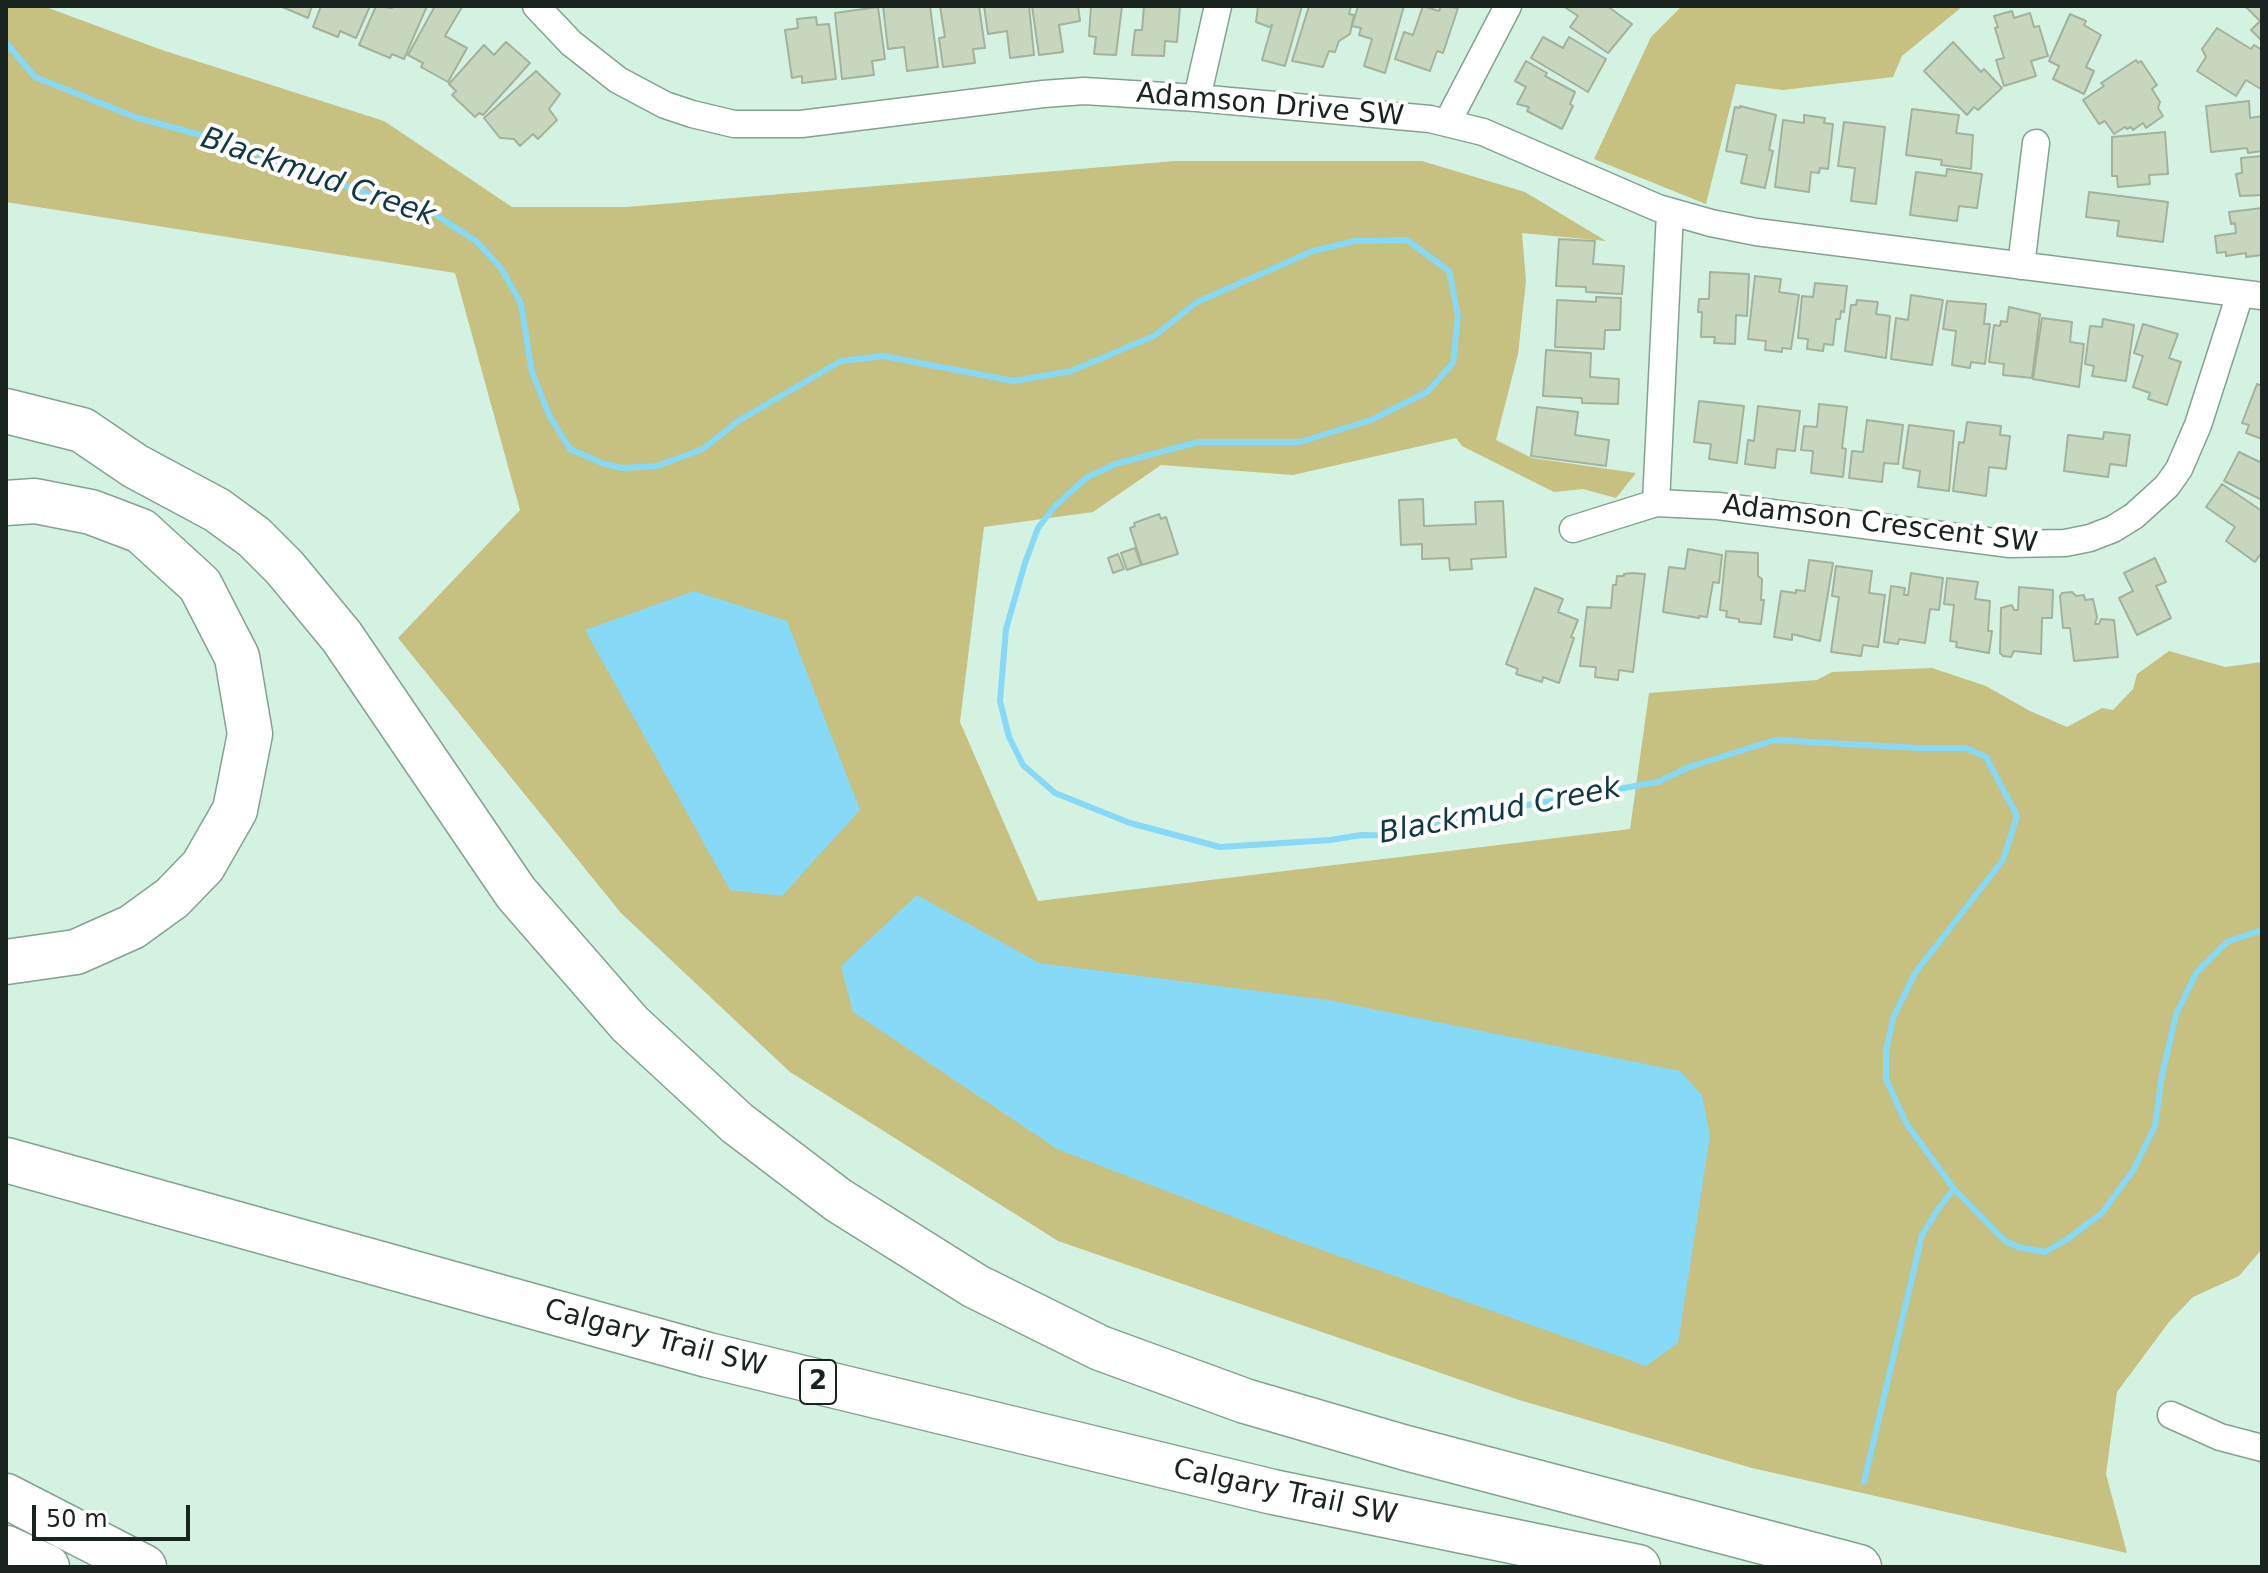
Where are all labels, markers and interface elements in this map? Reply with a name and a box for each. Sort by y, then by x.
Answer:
street label: Adamson Drive SW [1135,78,1405,134]
water label: Blackmud Creek [196,121,440,235]
street label: Adamson Crescent SW [1721,489,2039,561]
water label: Blackmud Creek [1376,771,1624,853]
street label: Calgary Trail SW [541,1293,769,1385]
road number: 2 [800,1360,836,1404]
street label: Calgary Trail SW [1170,1453,1400,1533]
scale bar [36,1489,194,1539]
text: 50 m [46,1505,108,1533]

